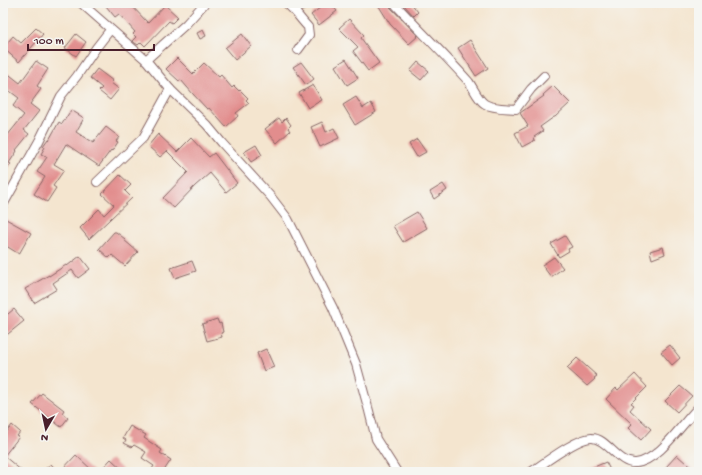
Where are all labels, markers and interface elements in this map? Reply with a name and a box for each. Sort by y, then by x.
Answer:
scale bar [28,26,154,52]
text: 100 m [33,35,64,49]
north arrow [26,409,66,449]
text: N [40,430,49,443]

